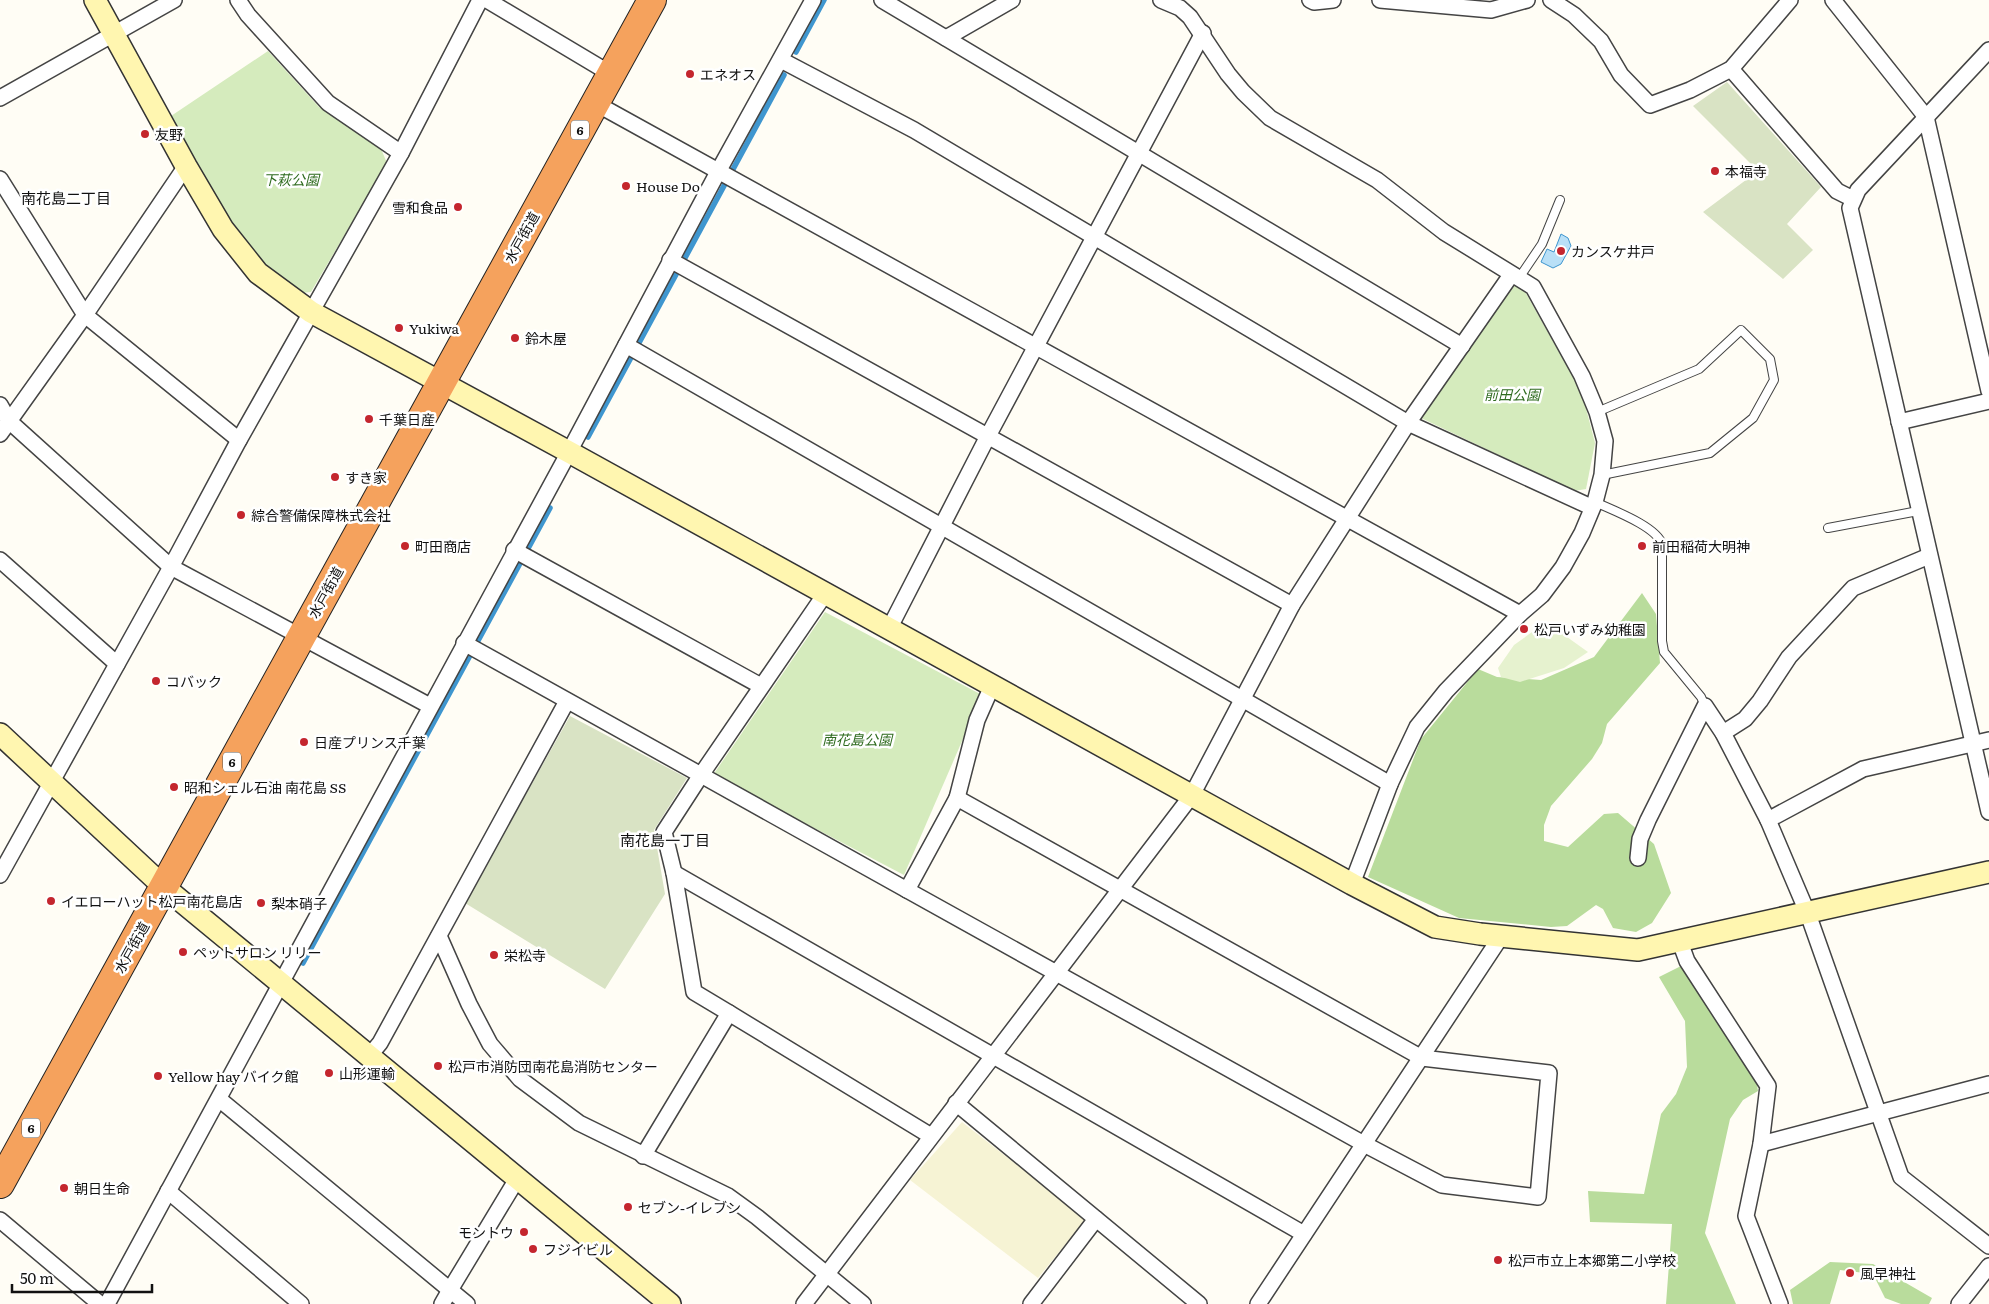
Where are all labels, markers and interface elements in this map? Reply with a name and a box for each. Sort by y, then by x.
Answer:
place label: エネオス [700,64,756,84]
marker: エネオス [684,68,696,80]
road number: 6 [571,120,589,140]
place label: 友野 [155,124,183,144]
marker: 友野 [139,128,151,140]
place label: 本福寺 [1725,161,1767,181]
marker: 本福寺 [1709,165,1721,177]
park label: 下萩公園 [263,169,321,189]
place label: House Do [636,176,700,196]
marker: House Do [620,180,632,192]
district label: 南花島二丁目 [21,186,111,209]
place label: 雪和食品 [392,197,448,217]
marker: 雪和食品 [452,201,464,213]
street label: 水戸街道 [499,208,543,266]
place label: カンスケ井戸 [1571,241,1655,261]
marker: カンスケ井戸 [1555,245,1567,257]
place label: Yukiwa [409,318,460,338]
marker: Yukiwa [393,322,405,334]
place label: 鈴木屋 [525,328,567,348]
marker: 鈴木屋 [509,332,521,344]
park label: 前田公園 [1484,384,1542,404]
place label: 千葉日産 [379,409,435,429]
marker: 千葉日産 [363,413,375,425]
place label: すき家 [345,467,387,487]
marker: すき家 [329,471,341,483]
place label: 綜合警備保障株式会社 [251,505,391,525]
marker: 綜合警備保障株式会社 [235,509,247,521]
place label: 町田商店 [415,536,471,556]
place label: 前田稲荷大明神 [1652,536,1750,556]
marker: 町田商店 [399,540,411,552]
marker: 前田稲荷大明神 [1636,540,1648,552]
street label: 水戸街道 [303,563,347,621]
place label: 松戸いずみ幼稚園 [1534,619,1646,639]
marker: 松戸いずみ幼稚園 [1518,623,1530,635]
place label: コバック [166,671,222,691]
marker: コバック [150,675,162,687]
park label: 南花島公園 [822,729,894,749]
place label: 日産プリンス千葉 [314,732,426,752]
marker: 日産プリンス千葉 [298,736,310,748]
road number: 6 [223,752,241,772]
place label: 昭和シェル石油 南花島 SS [184,777,346,797]
marker: 昭和シェル石油 南花島 SS [168,781,180,793]
district label: 南花島一丁目 [620,828,710,851]
place label: イエローハット松戸南花島店 [61,891,243,911]
place label: 梨本硝子 [271,893,327,913]
marker: イエローハット松戸南花島店 [45,895,57,907]
marker: 梨本硝子 [255,897,267,909]
street label: 水戸街道 [109,918,153,976]
place label: ペットサロン リリー [193,942,322,962]
place label: 栄松寺 [504,945,546,965]
marker: ペットサロン リリー [177,946,189,958]
marker: 栄松寺 [488,949,500,961]
place label: 松戸市消防団南花島消防センター [448,1056,658,1076]
marker: 松戸市消防団南花島消防センター [432,1060,444,1072]
place label: 山形運輸 [339,1063,395,1083]
place label: Yellow hay バイク館 [168,1066,299,1086]
marker: 山形運輸 [323,1067,335,1079]
marker: Yellow hay バイク館 [152,1070,164,1082]
road number: 6 [22,1118,40,1138]
place label: 朝日生命 [74,1178,130,1198]
marker: 朝日生命 [58,1182,70,1194]
place label: セブン-イレブン [638,1197,741,1217]
marker: セブン-イレブン [622,1201,634,1213]
place label: モントウ [458,1222,514,1242]
marker: モントウ [518,1226,530,1238]
place label: フジイビル [543,1239,613,1259]
marker: フジイビル [527,1243,539,1255]
place label: 松戸市立上本郷第二小学校 [1508,1250,1676,1270]
marker: 松戸市立上本郷第二小学校 [1492,1254,1504,1266]
scale bar [12,1262,152,1294]
place label: 風早神社 [1860,1263,1916,1283]
text: 50 m [20,1266,54,1289]
marker: 風早神社 [1844,1267,1856,1279]

